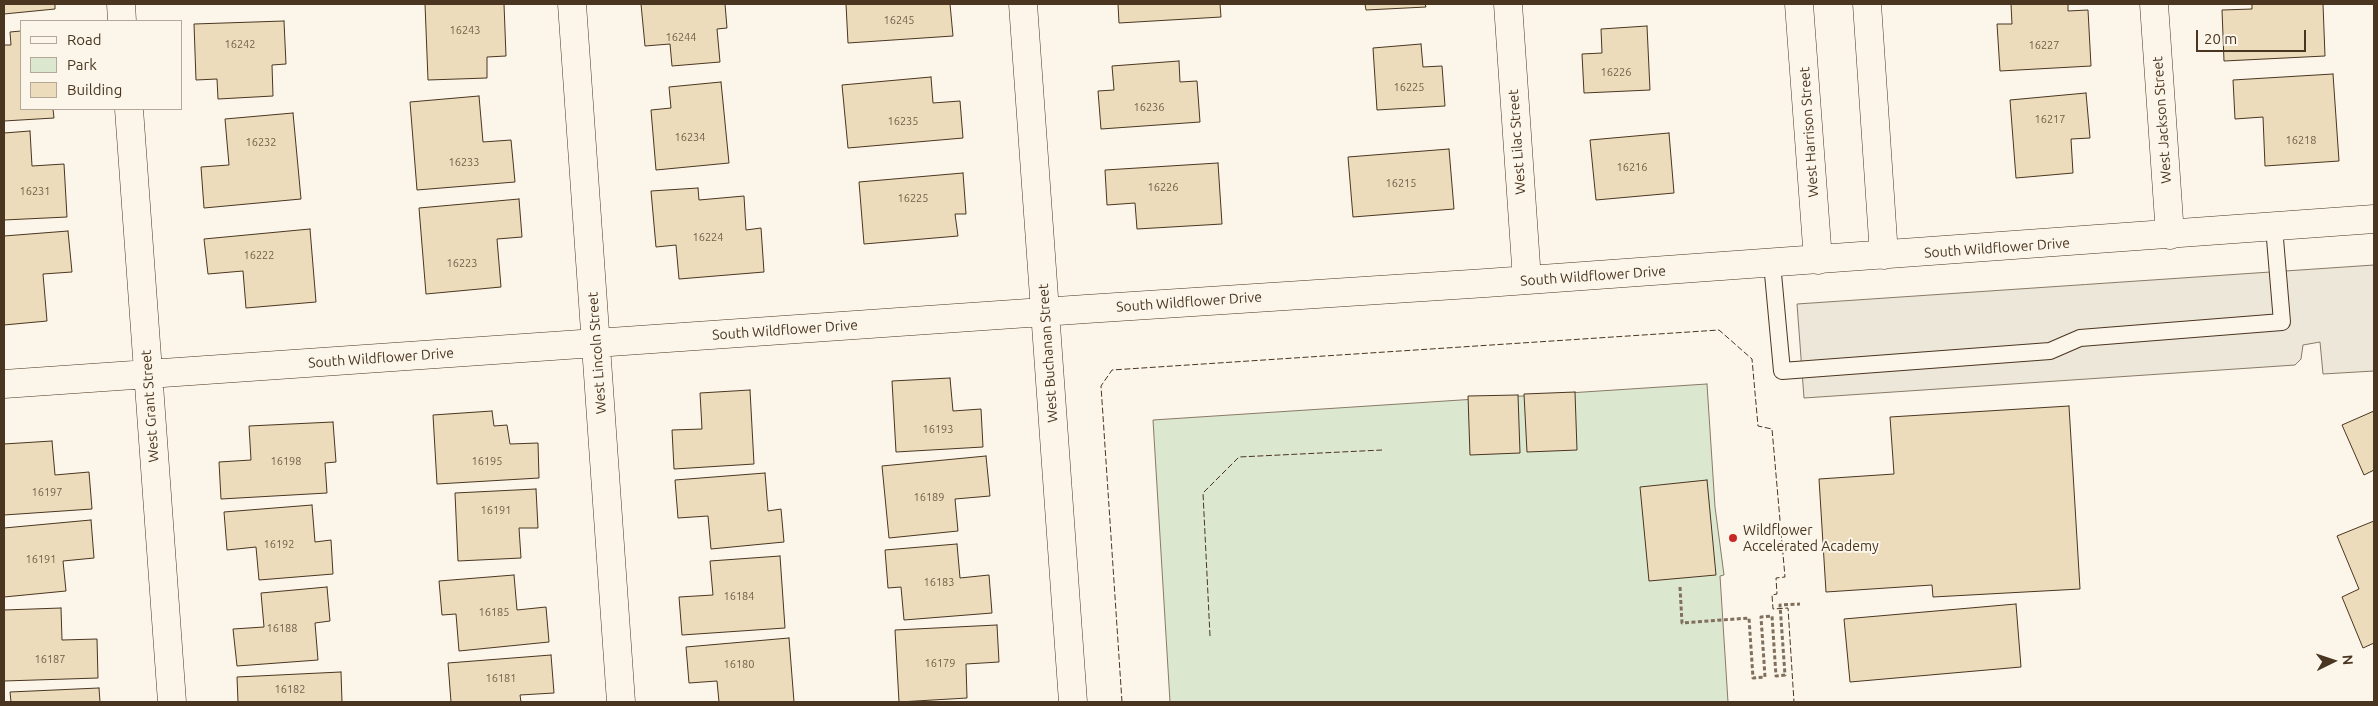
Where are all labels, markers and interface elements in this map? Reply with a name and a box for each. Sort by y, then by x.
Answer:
house number: 16245 [883,13,915,27]
legend [20,20,182,110]
scale bar [2198,20,2308,52]
house number: 16243 [449,23,481,37]
house number: 16244 [665,30,697,44]
text: 20 m [2204,30,2237,47]
text: Road [67,31,102,48]
house number: 16242 [224,37,256,51]
house number: 16227 [2028,38,2060,52]
text: Park [67,56,97,73]
street label: West Jackson Street [2149,56,2175,184]
house number: 16226 [1600,65,1632,79]
street label: West Harrison Street [1796,66,1822,198]
house number: 16225 [1393,80,1425,94]
text: Building [67,81,122,98]
street label: West Lilac Street [1505,89,1529,195]
house number: 16236 [1133,100,1165,114]
house number: 16217 [2034,112,2066,126]
house number: 16235 [887,114,919,128]
house number: 16234 [674,130,706,144]
house number: 16218 [2285,133,2317,147]
house number: 16232 [245,135,277,149]
house number: 16233 [448,155,480,169]
house number: 16216 [1616,160,1648,174]
house number: 16215 [1385,176,1417,190]
house number: 16226 [1147,180,1179,194]
house number: 16231 [19,184,51,198]
house number: 16225 [897,191,929,205]
house number: 16224 [692,230,724,244]
street label: South Wildflower Drive [1924,235,2070,261]
house number: 16222 [243,248,275,262]
house number: 16223 [446,256,478,270]
street label: South Wildflower Drive [1520,263,1666,289]
street label: West Buchanan Street [1035,283,1061,423]
street label: South Wildflower Drive [1116,289,1262,315]
street label: West Lincoln Street [584,291,610,415]
street label: South Wildflower Drive [712,317,858,343]
street label: South Wildflower Drive [308,345,454,371]
street label: West Grant Street [138,349,162,463]
house number: 16193 [922,422,954,436]
house number: 16198 [270,454,302,468]
house number: 16195 [471,454,503,468]
house number: 16197 [31,485,63,499]
house number: 16189 [913,490,945,504]
house number: 16191 [480,503,512,517]
place label: Wildflower Accelerated Academy [1743,522,1879,554]
marker: Wildflower Accelerated Academy [1727,532,1739,544]
house number: 16192 [263,537,295,551]
house number: 16191 [25,552,57,566]
house number: 16183 [923,575,955,589]
house number: 16184 [723,589,755,603]
house number: 16185 [478,605,510,619]
house number: 16188 [266,621,298,635]
north arrow [2308,636,2358,686]
house number: 16187 [34,652,66,666]
text: N [2340,654,2356,666]
house number: 16179 [924,656,956,670]
house number: 16180 [723,657,755,671]
house number: 16181 [485,671,517,685]
house number: 16182 [274,682,306,696]

